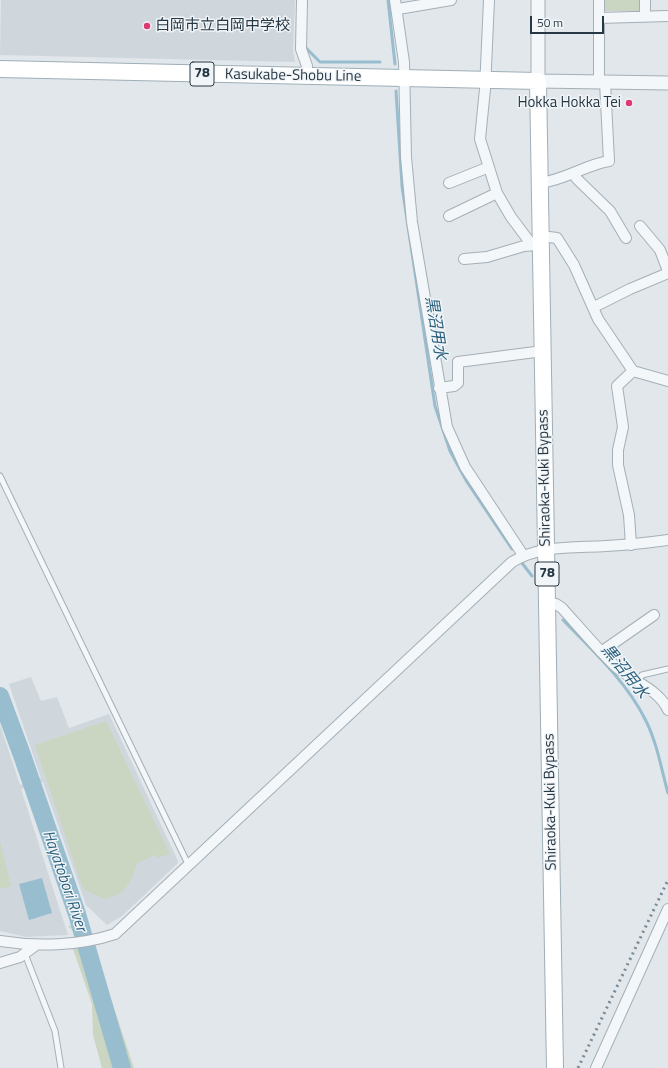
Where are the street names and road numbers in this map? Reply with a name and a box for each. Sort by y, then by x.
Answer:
road number: 78 [190,62,214,86]
street label: Kasukabe-Shobu Line [225,66,361,86]
street label: Shiraoka-Kuki Bypass [535,409,555,547]
road number: 78 [535,562,559,586]
street label: Shiraoka-Kuki Bypass [541,733,561,871]

